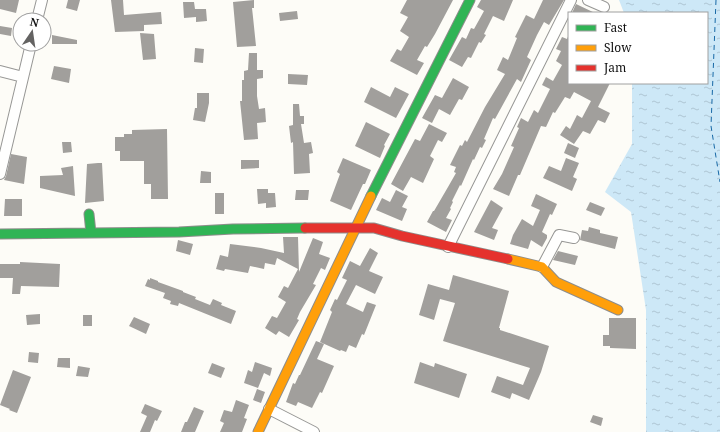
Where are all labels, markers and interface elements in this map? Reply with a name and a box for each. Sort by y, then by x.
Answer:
north arrow [12,12,52,52]
legend [568,12,708,84]
text: N [28,13,41,30]
text: Fast [604,19,627,36]
text: Slow [604,39,632,56]
text: Jam [603,59,626,76]

